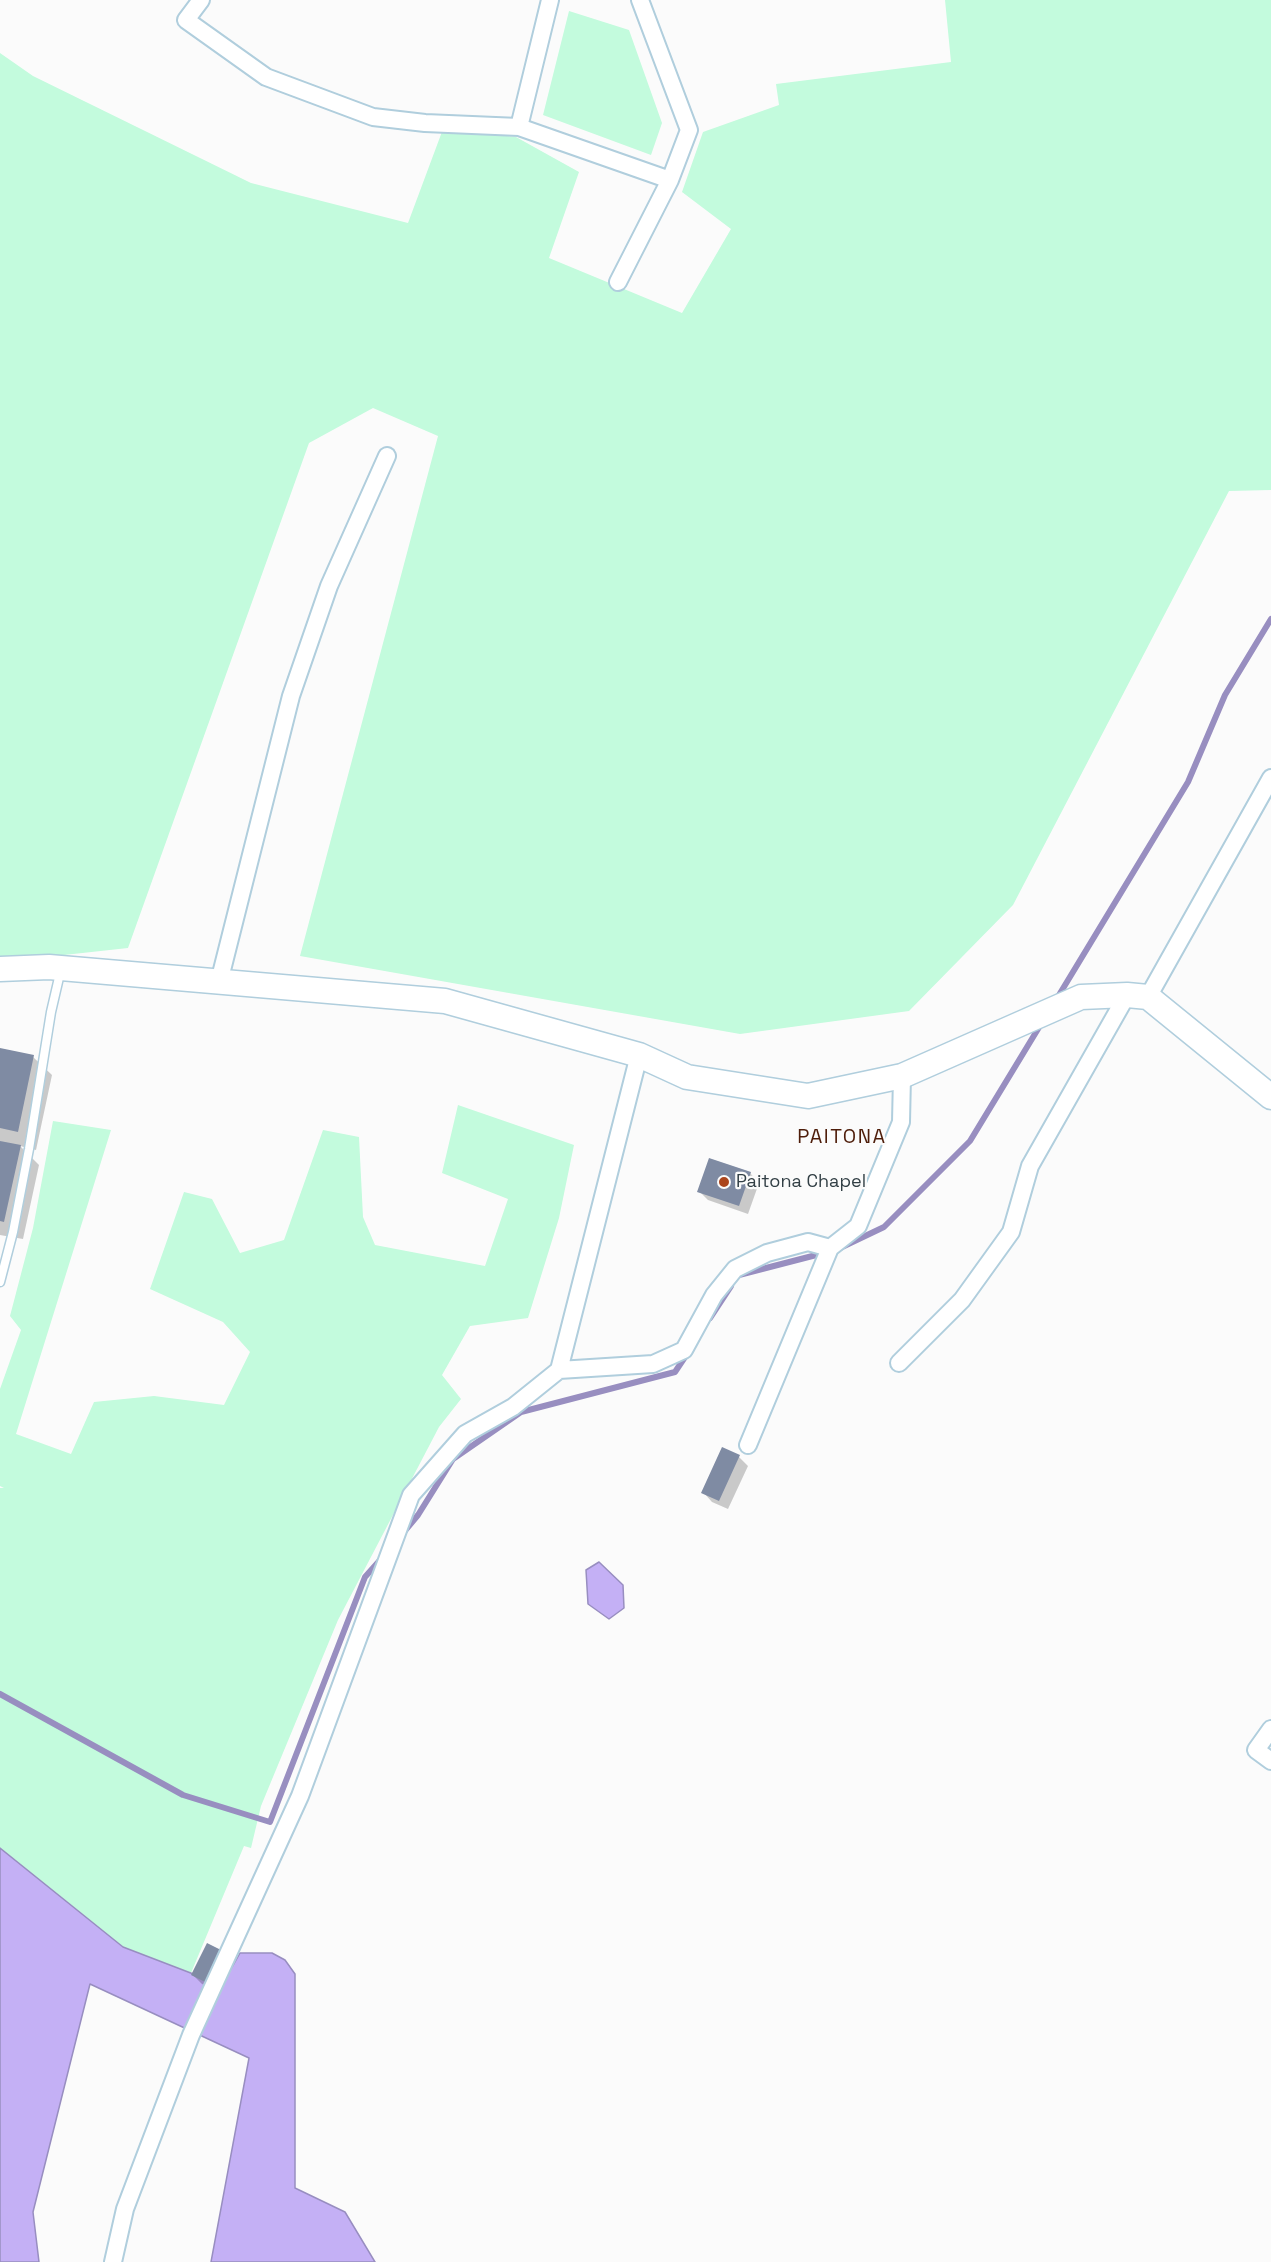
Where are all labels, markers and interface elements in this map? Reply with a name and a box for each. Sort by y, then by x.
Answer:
district label: PAITONA [797,1126,887,1150]
place label: Paitona Chapel [736,1171,866,1193]
marker: Paitona Chapel [717,1175,731,1189]

